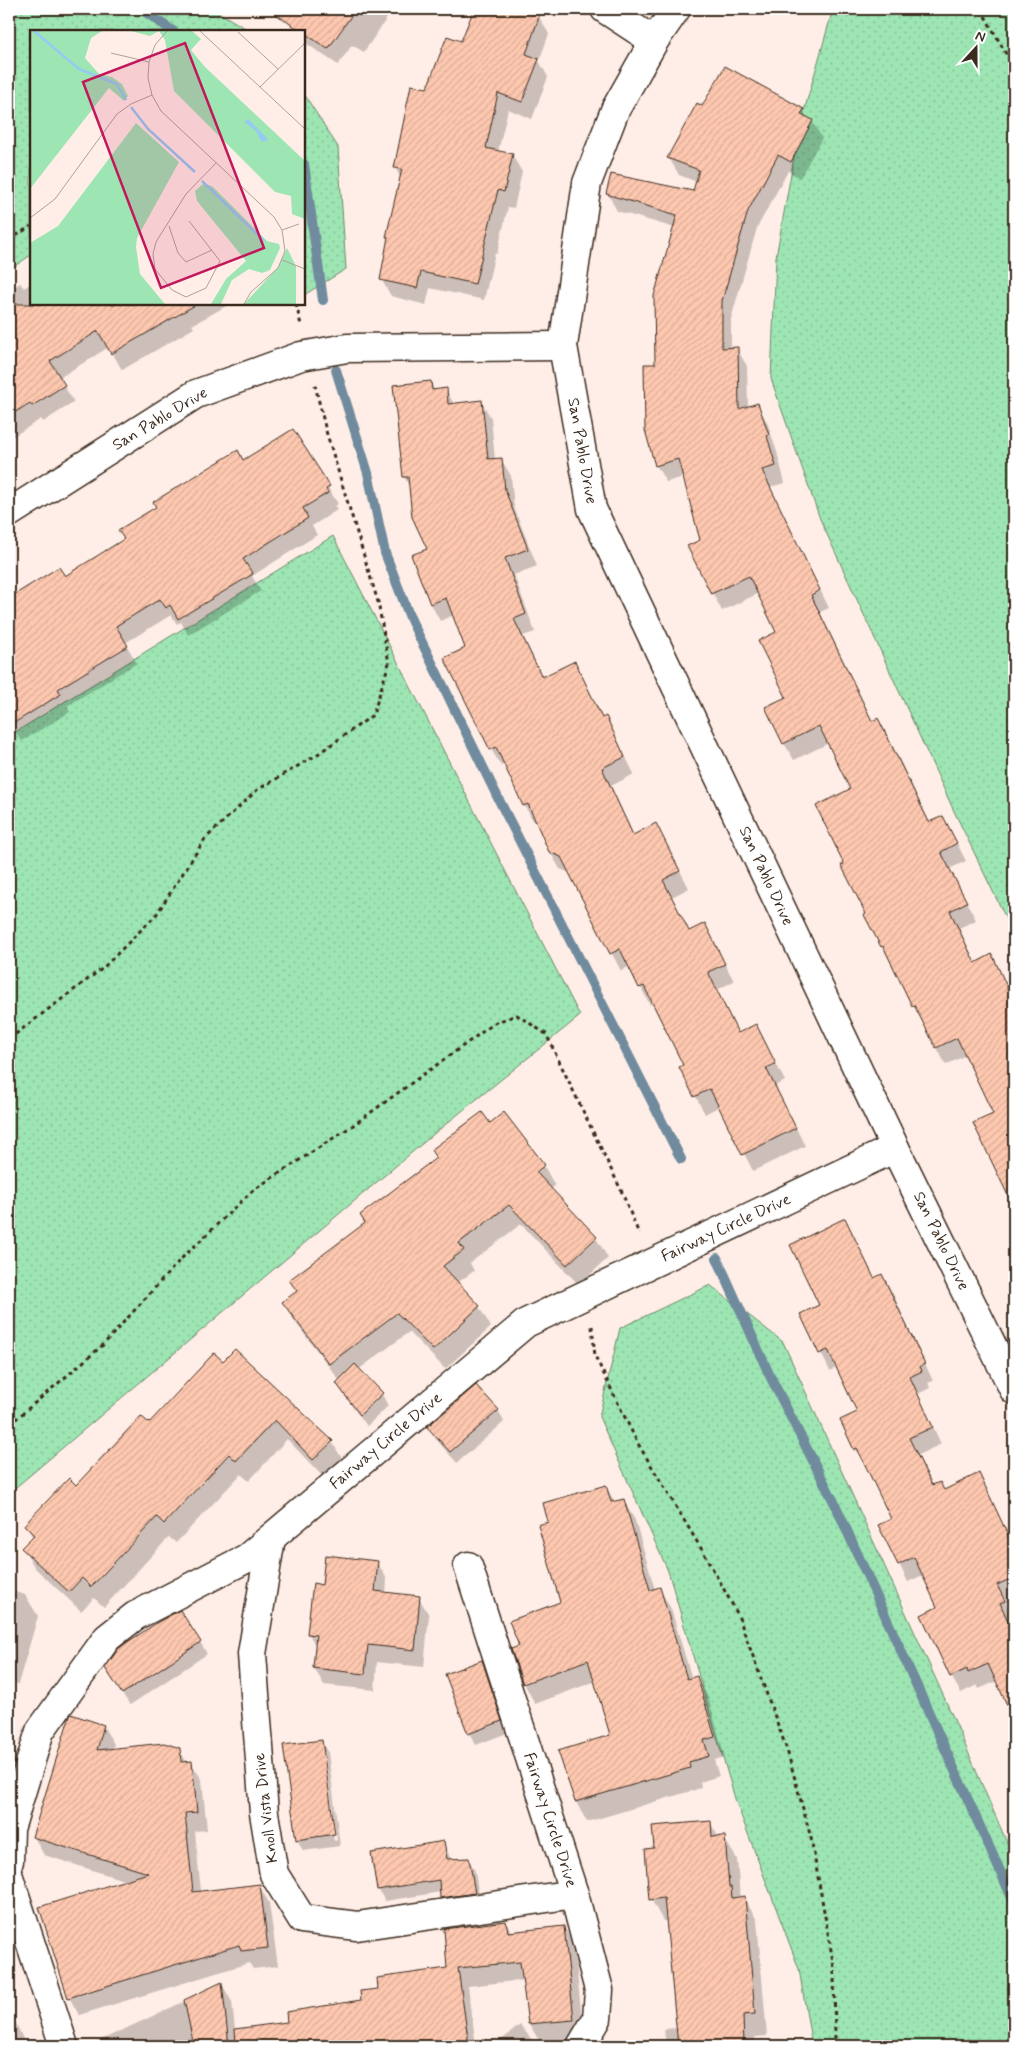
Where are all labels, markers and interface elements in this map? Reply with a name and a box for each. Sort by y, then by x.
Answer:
north arrow [950,22,1000,72]
text: N [973,27,988,47]
inset map [30,30,305,305]
street label: San Pablo Drive [109,382,211,456]
street label: San Pablo Drive [562,396,602,506]
street label: San Pablo Drive [734,823,798,929]
street label: San Pablo Drive [908,1188,974,1294]
street label: Fairway Circle Drive [658,1189,794,1267]
street label: Fairway Circle Drive [325,1388,447,1494]
street label: Fairway Circle Drive [518,1750,582,1890]
street label: Knoll Vista Drive [249,1751,283,1864]

